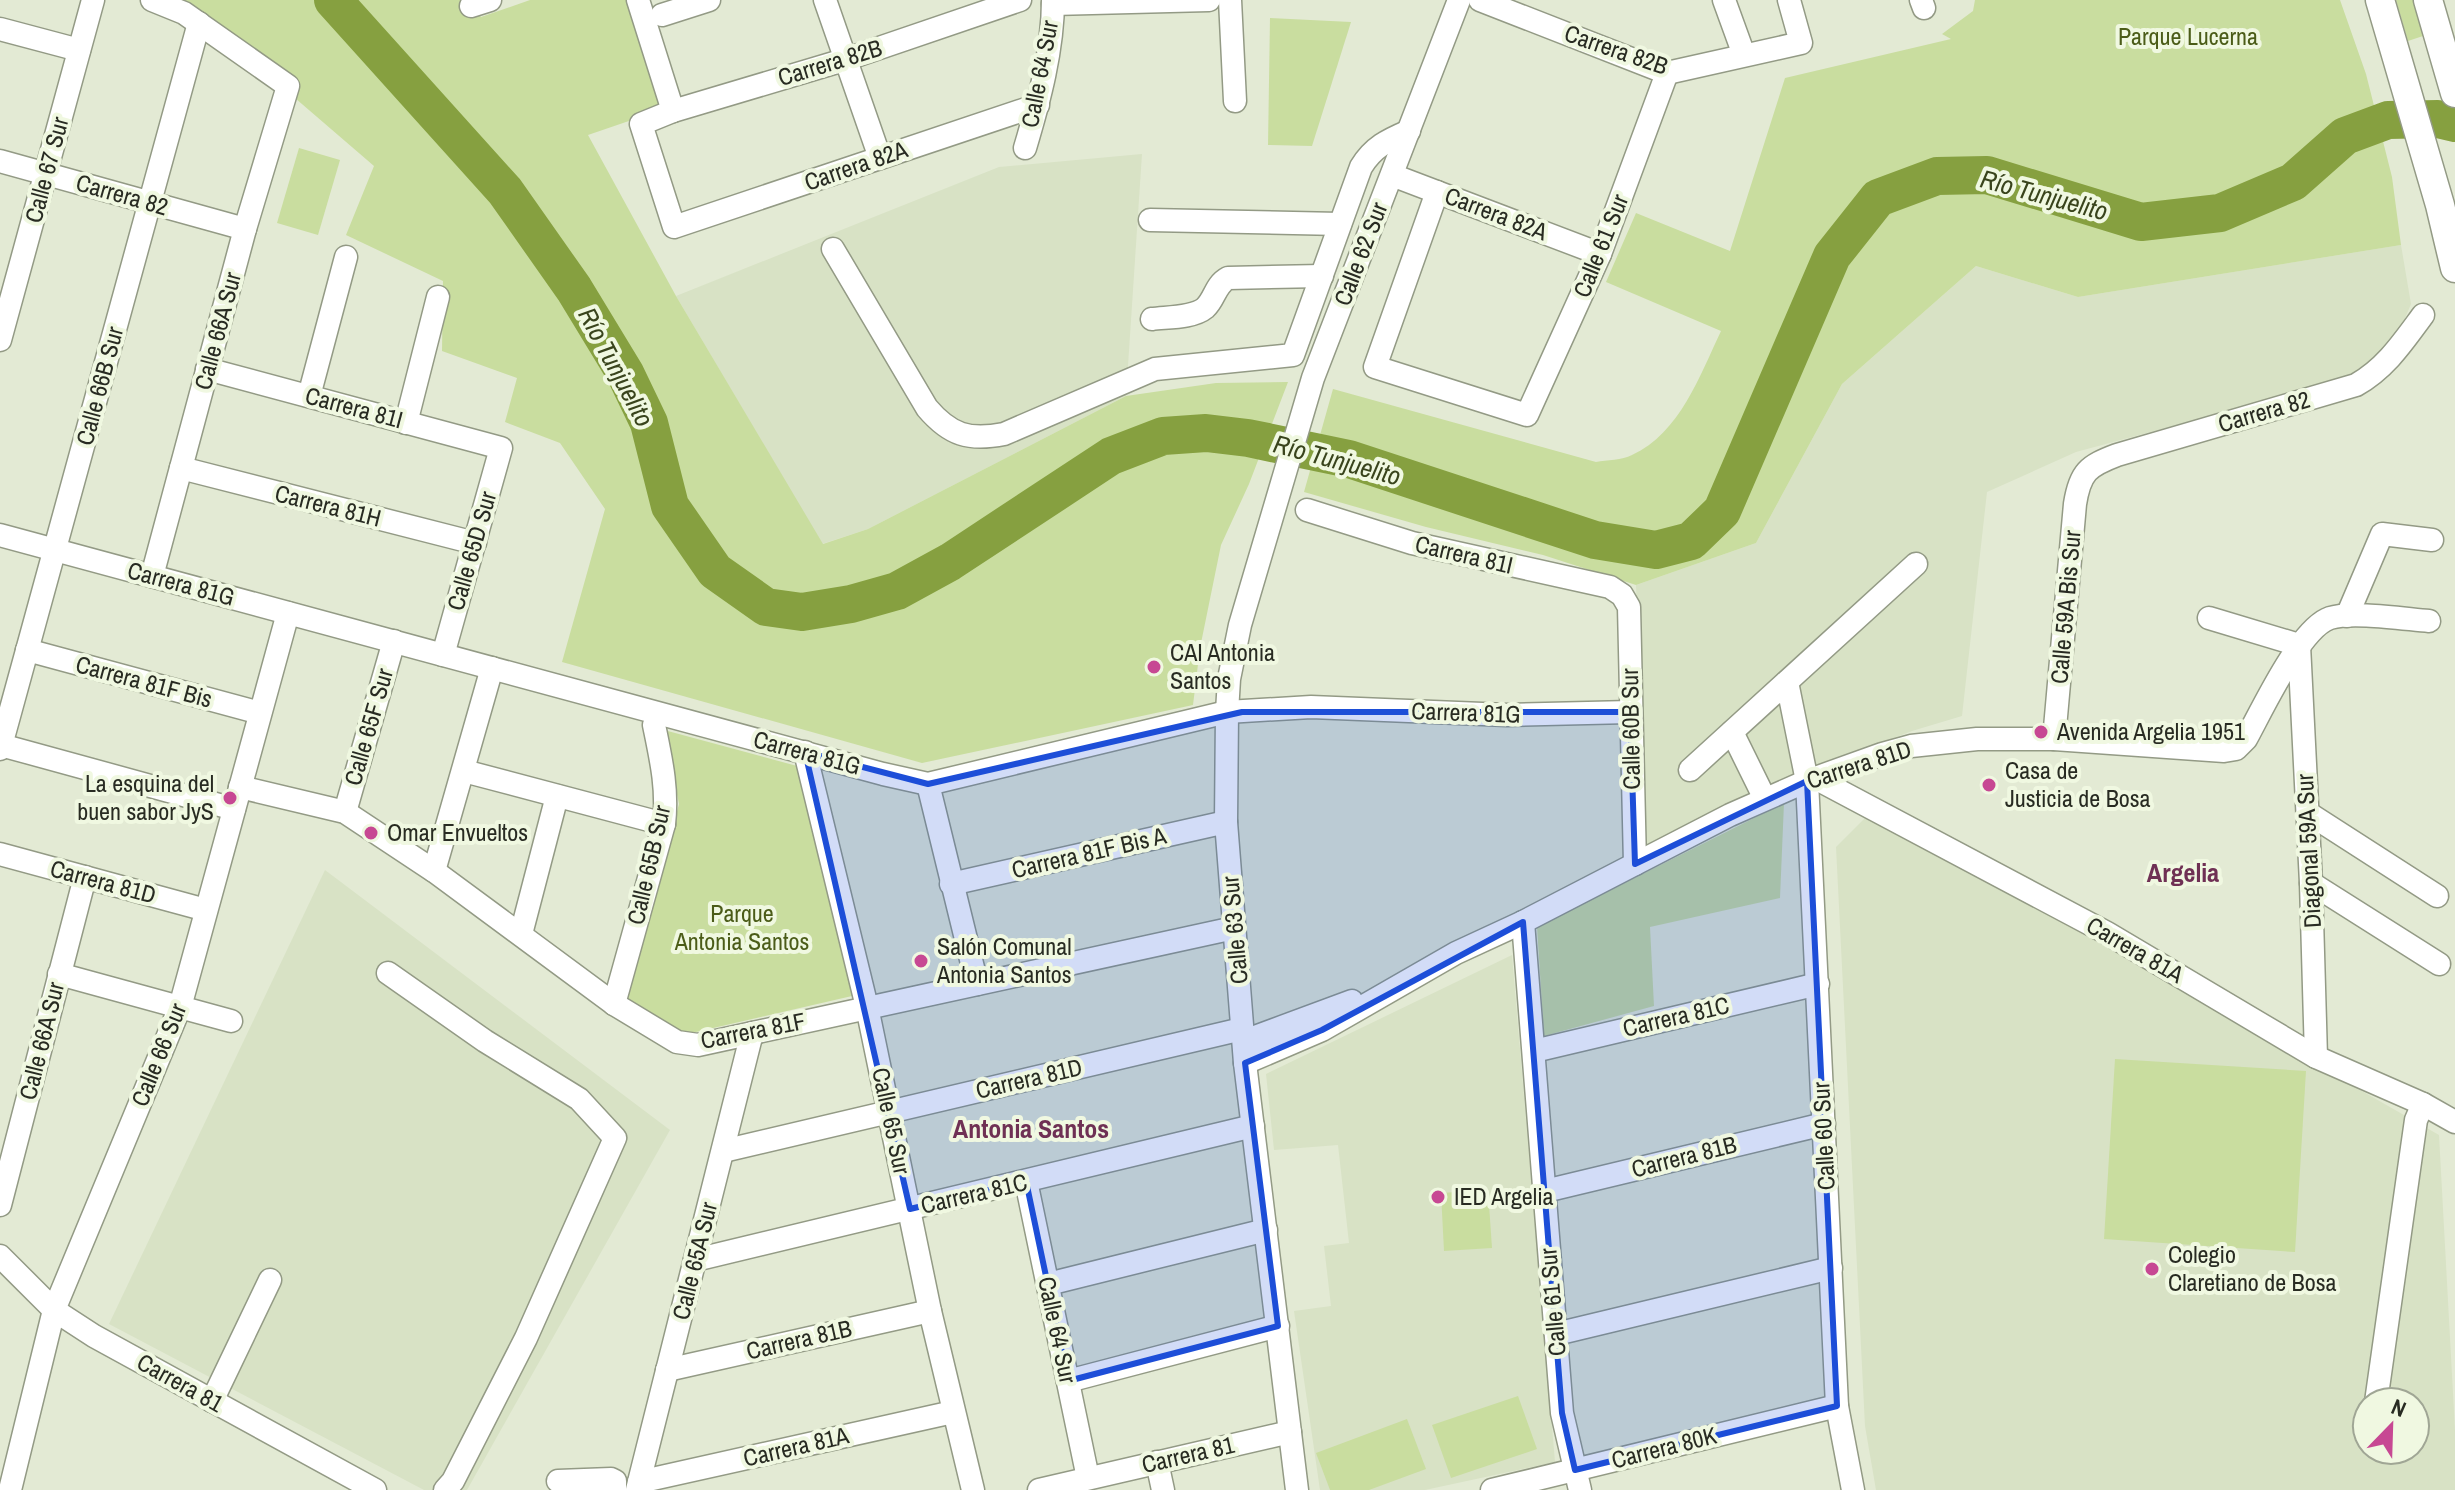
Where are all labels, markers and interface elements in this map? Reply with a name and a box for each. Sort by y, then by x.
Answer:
street label: Carrera 82B [1560,16,1672,82]
street label: Calle 64 Sur [1013,17,1065,130]
park label: Parque Lucerna [2118,20,2258,52]
street label: Carrera 82B [774,31,886,93]
street label: Calle 67 Sur [17,113,76,226]
street label: Carrera 82A [800,132,912,198]
water label: Río Tunjuelito [1977,161,2112,228]
street label: Carrera 82 [73,166,172,222]
street label: Carrera 82A [1441,179,1553,248]
street label: Calle 61 Sur [1565,189,1635,302]
street label: Calle 62 Sur [1326,197,1395,310]
street label: Calle 66A Sur [186,268,248,393]
water label: Río Tunjuelito [570,301,663,433]
street label: Calle 66B Sur [68,323,130,449]
street label: Carrera 81I [302,379,406,435]
street label: Carrera 82 [2214,383,2313,439]
water label: Río Tunjuelito [1270,426,1405,493]
street label: Carrera 81H [272,476,385,534]
street label: Calle 65D Sur [439,487,503,614]
street label: Carrera 81I [1412,527,1516,581]
street label: Calle 59A Bis Sur [2042,528,2088,685]
street label: Carrera 81G [124,553,238,613]
place label: CAI Antonia Santos [1170,636,1275,696]
street label: Carrera 81F Bis [73,647,216,715]
marker: CAI Antonia Santos [1145,658,1163,676]
street label: Calle 65F Sur [336,664,400,789]
street label: Calle 60B Sur [1613,668,1647,790]
street label: Carrera 81G [1411,694,1521,730]
place label: Avenida Argelia 1951 [2056,715,2245,747]
street label: Carrera 81G [750,722,864,782]
marker: Avenida Argelia 1951 [2032,723,2050,741]
street label: Carrera 81D [1802,732,1915,796]
place label: Casa de Justicia de Bosa [2005,754,2151,814]
place label: La esquina del buen sabor JyS [77,767,214,827]
street label: Diagonal 59A Sur [2288,773,2328,929]
marker: Casa de Justicia de Bosa [1980,776,1998,794]
marker: La esquina del buen sabor JyS [221,789,239,807]
street label: Calle 65B Sur [619,802,677,928]
place label: Omar Envueltos [387,816,528,848]
street label: Carrera 81F Bis A [1008,819,1170,885]
marker: Omar Envueltos [362,824,380,842]
street label: Carrera 81D [47,852,160,910]
district label: Argelia [2147,855,2219,890]
street label: Calle 63 Sur [1213,874,1255,985]
park label: Parque Antonia Santos [674,897,809,957]
street label: Carrera 81A [2081,908,2191,990]
place label: Salón Comunal Antonia Santos [936,930,1072,990]
marker: Salón Comunal Antonia Santos [912,952,930,970]
street label: Calle 66A Sur [11,978,71,1103]
street label: Carrera 81C [1619,988,1732,1044]
street label: Calle 66 Sur [123,998,193,1111]
street label: Carrera 81F [698,1004,808,1056]
street label: Carrera 81D [972,1050,1085,1106]
street label: Calle 65 Sur [865,1065,919,1178]
street label: Calle 60 Sur [1804,1081,1842,1191]
district label: Antonia Santos [953,1111,1109,1146]
street label: Carrera 81B [1628,1128,1740,1185]
street label: Carrera 81C [917,1165,1030,1221]
place label: IED Argelia [1454,1180,1554,1212]
marker: IED Argelia [1429,1188,1447,1206]
street label: Calle 65A Sur [664,1198,724,1323]
place label: Colegio Claretiano de Bosa [2168,1238,2337,1298]
street label: Calle 61 Sur [1531,1246,1573,1357]
marker: Colegio Claretiano de Bosa [2143,1260,2161,1278]
street label: Calle 64 Sur [1031,1274,1085,1387]
street label: Carrera 81B [743,1311,855,1367]
street label: Carrera 81 [132,1345,229,1419]
north arrow [2351,1386,2431,1466]
text: N [2387,1391,2411,1424]
street label: Carrera 81A [740,1418,852,1474]
street label: Carrera 80K [1608,1419,1720,1476]
street label: Carrera 81 [1138,1428,1237,1480]

